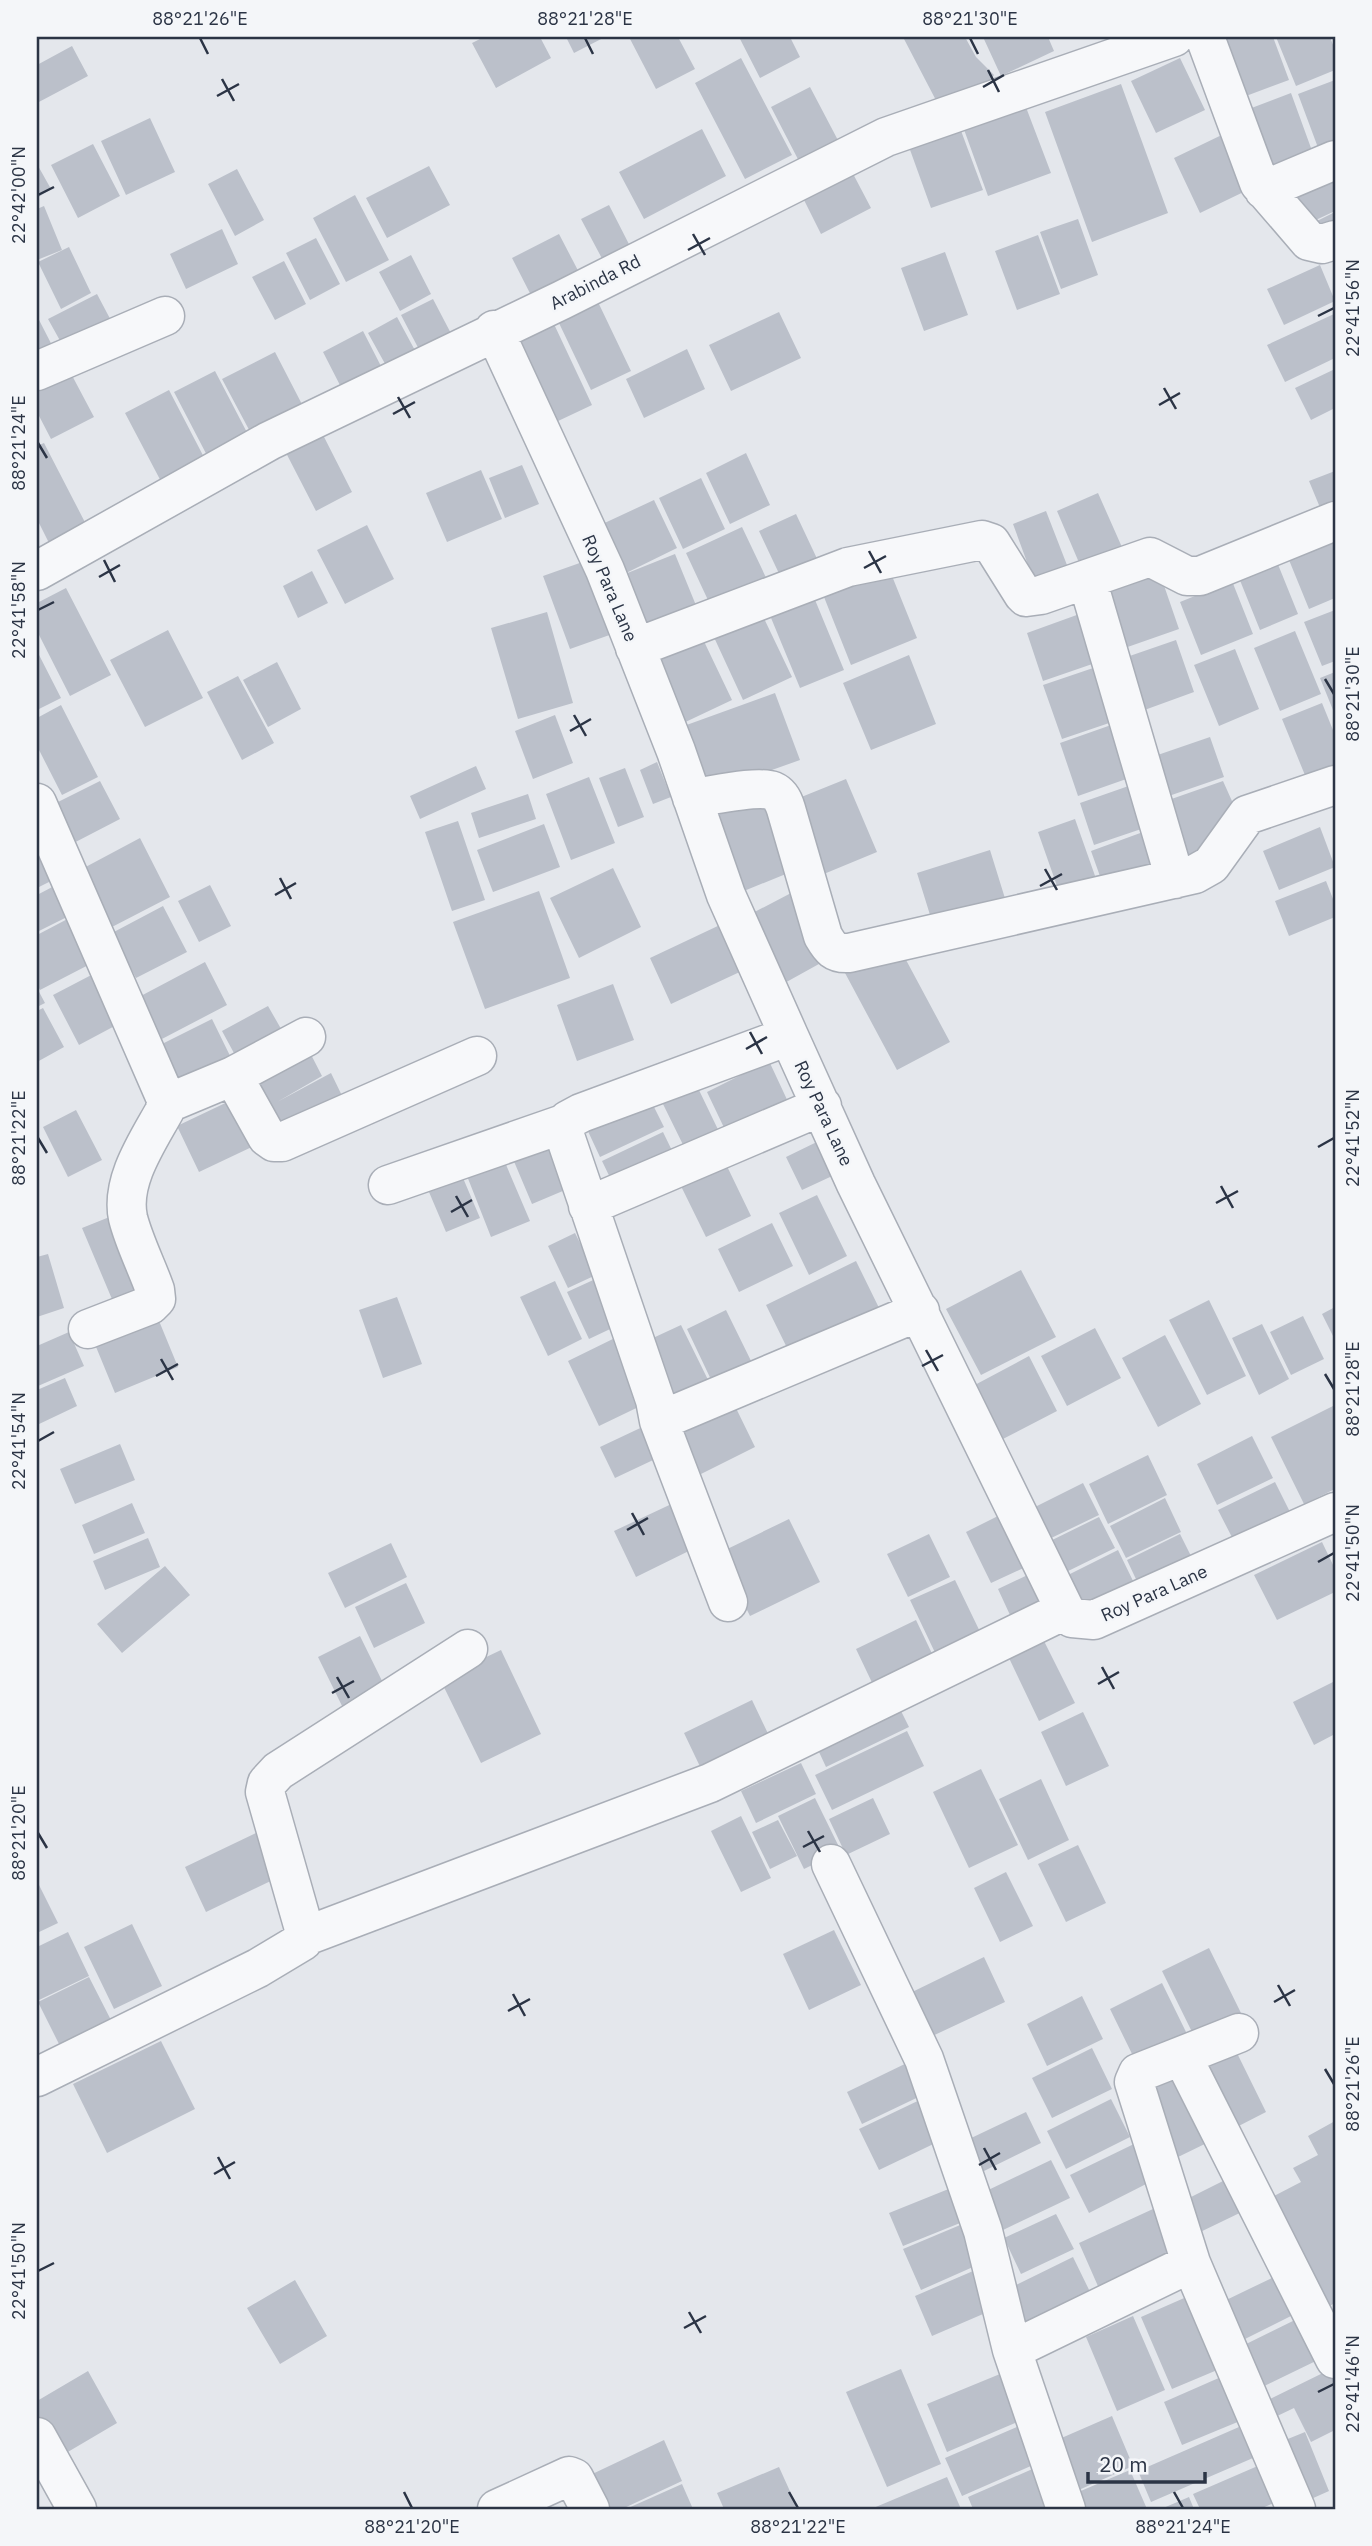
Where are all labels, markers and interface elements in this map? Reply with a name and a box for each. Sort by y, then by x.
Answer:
text: 88°21'26"E [152,7,248,30]
text: 88°21'28"E [537,7,633,30]
text: 88°21'30"E [922,7,1018,30]
text: 22°42'00"N [7,146,30,244]
street label: Arabinda Rd [546,249,644,315]
text: 22°41'56"N [1341,259,1364,357]
text: 88°21'24"E [7,395,30,491]
street label: Roy Para Lane [577,531,643,645]
text: 22°41'58"N [7,561,30,659]
text: 88°21'30"E [1341,646,1364,742]
street label: Roy Para Lane [790,1057,859,1170]
text: 22°41'52"N [1341,1089,1364,1187]
text: 88°21'22"E [7,1090,30,1186]
text: 88°21'28"E [1341,1341,1364,1437]
text: 22°41'54"N [7,1392,30,1490]
text: 22°41'50"N [1341,1504,1364,1602]
street label: Roy Para Lane [1097,1559,1211,1627]
text: 88°21'20"E [7,1785,30,1881]
text: 88°21'26"E [1341,2036,1364,2132]
text: 22°41'50"N [7,2222,30,2320]
text: 22°41'46"N [1341,2335,1364,2433]
scale bar [1088,2441,1206,2485]
text: 20 m [1099,2450,1148,2478]
text: 88°21'20"E [364,2515,460,2538]
text: 88°21'22"E [750,2515,846,2538]
text: 88°21'24"E [1135,2515,1231,2538]

